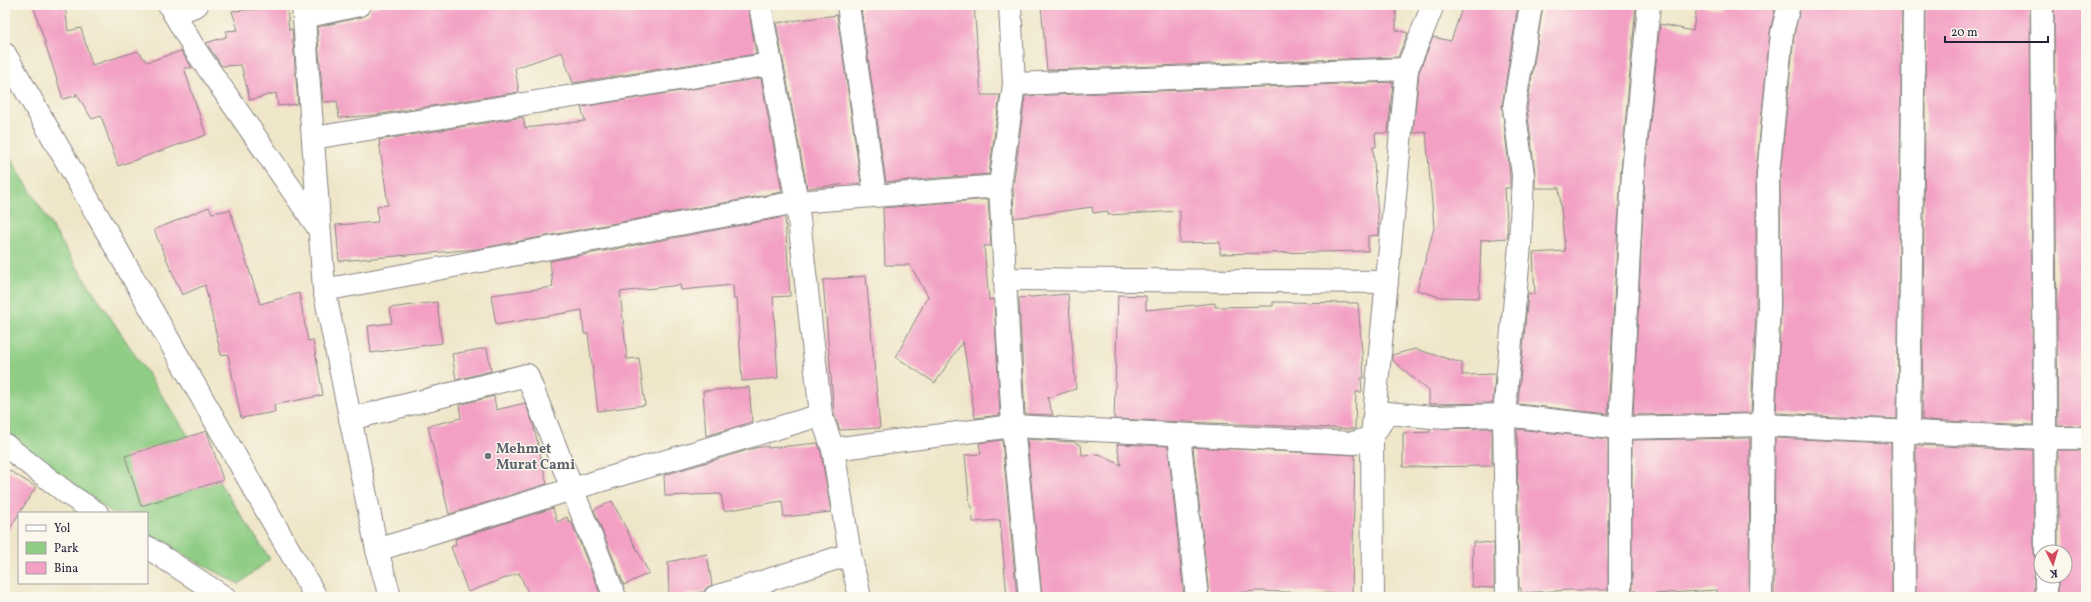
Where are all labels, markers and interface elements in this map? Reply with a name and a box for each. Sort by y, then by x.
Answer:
scale bar [1945,18,2048,44]
text: 20 m [1951,25,1978,41]
place label: Mehmet Murat Cami [496,440,575,475]
marker: Mehmet Murat Cami [483,451,493,461]
legend [18,512,148,584]
text: Yol [54,521,71,537]
text: Park [54,541,79,557]
north arrow [2033,544,2073,584]
text: Bina [54,561,78,577]
text: K [2049,565,2058,580]

